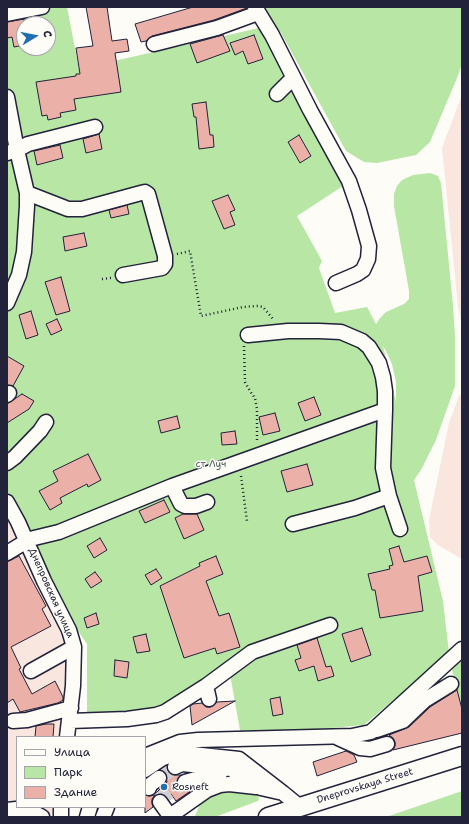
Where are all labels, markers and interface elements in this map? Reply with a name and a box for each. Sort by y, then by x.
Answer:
north arrow [16,16,56,56]
text: С [39,29,55,39]
park label: ст Луч [196,458,226,470]
street label: Днепровская улица [26,546,76,640]
legend [16,736,146,808]
text: Улица [54,744,90,760]
text: Парк [54,764,82,780]
street label: Dneprovskaya Street [315,766,415,806]
place label: Rosneft [172,781,209,793]
marker: Rosneft [159,782,169,792]
text: Здание [54,784,97,800]

